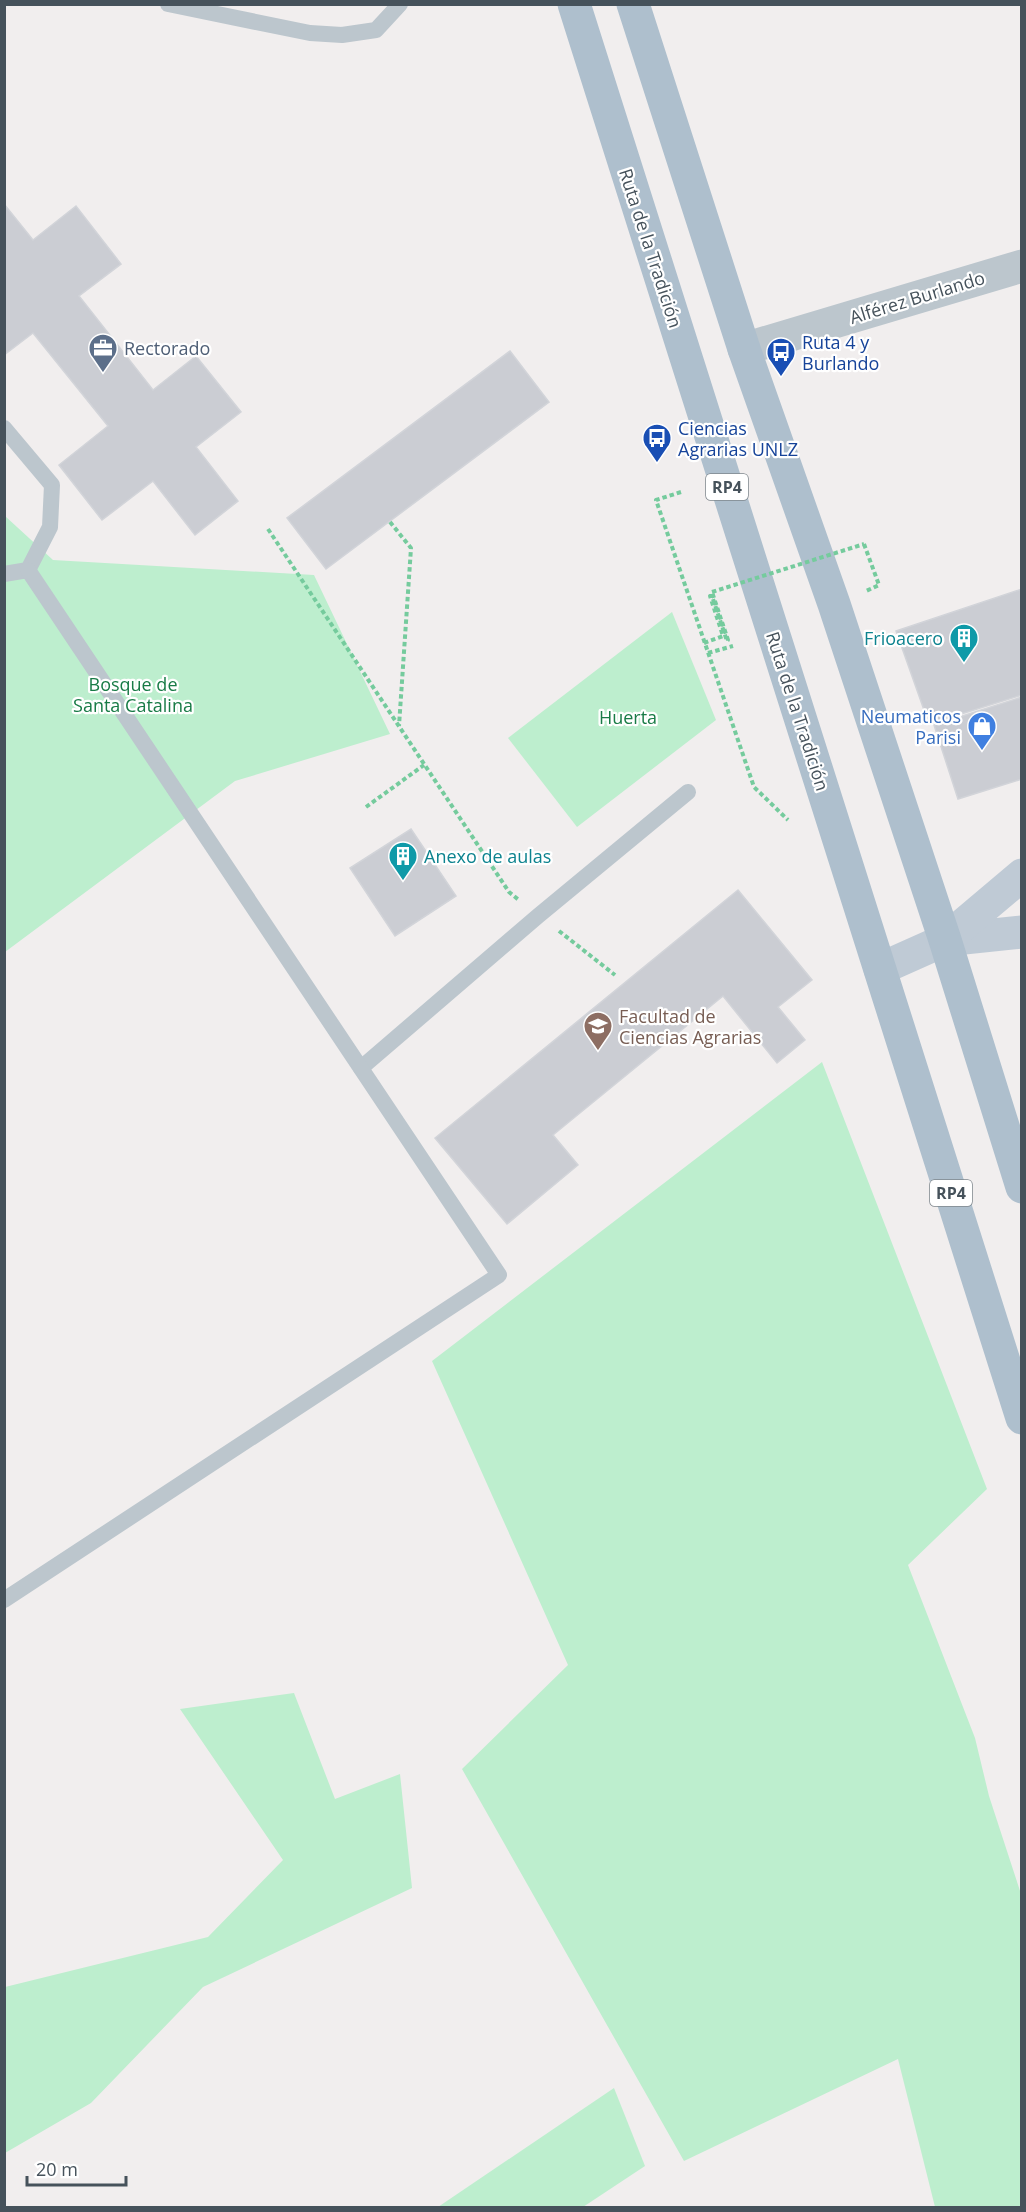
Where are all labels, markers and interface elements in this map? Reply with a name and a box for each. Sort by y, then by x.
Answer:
street label: Ruta de la Tradición [614,165,688,331]
street label: Alférez Burlando [846,265,988,329]
place label: Ruta 4 y Burlando [802,330,879,375]
office icon: Rectorado [87,332,119,374]
place label: Rectorado [124,336,210,360]
bus stop icon: Ruta 4 y Burlando [765,336,797,378]
place label: Ciencias Agrarias UNLZ [678,416,798,461]
bus stop icon: Ciencias Agrarias UNLZ [641,422,673,464]
road number: RP4 [706,474,748,500]
building icon: Frioacero [948,622,980,664]
place label: Frioacero [864,626,943,650]
street label: Ruta de la Tradición [761,628,835,794]
park label: Bosque de Santa Catalina [73,672,193,717]
place label: Neumaticos Parisi [861,704,961,749]
park label: Huerta [599,705,657,729]
shop icon: Neumaticos Parisi [966,710,998,752]
building icon: Anexo de aulas [387,840,419,882]
place label: Anexo de aulas [424,844,551,868]
place label: Facultad de Ciencias Agrarias [619,1004,761,1049]
school or university icon: Facultad de Ciencias Agrarias [582,1010,614,1052]
road number: RP4 [930,1180,972,1206]
scale bar [27,2149,126,2187]
text: 20 m [36,2157,78,2181]

